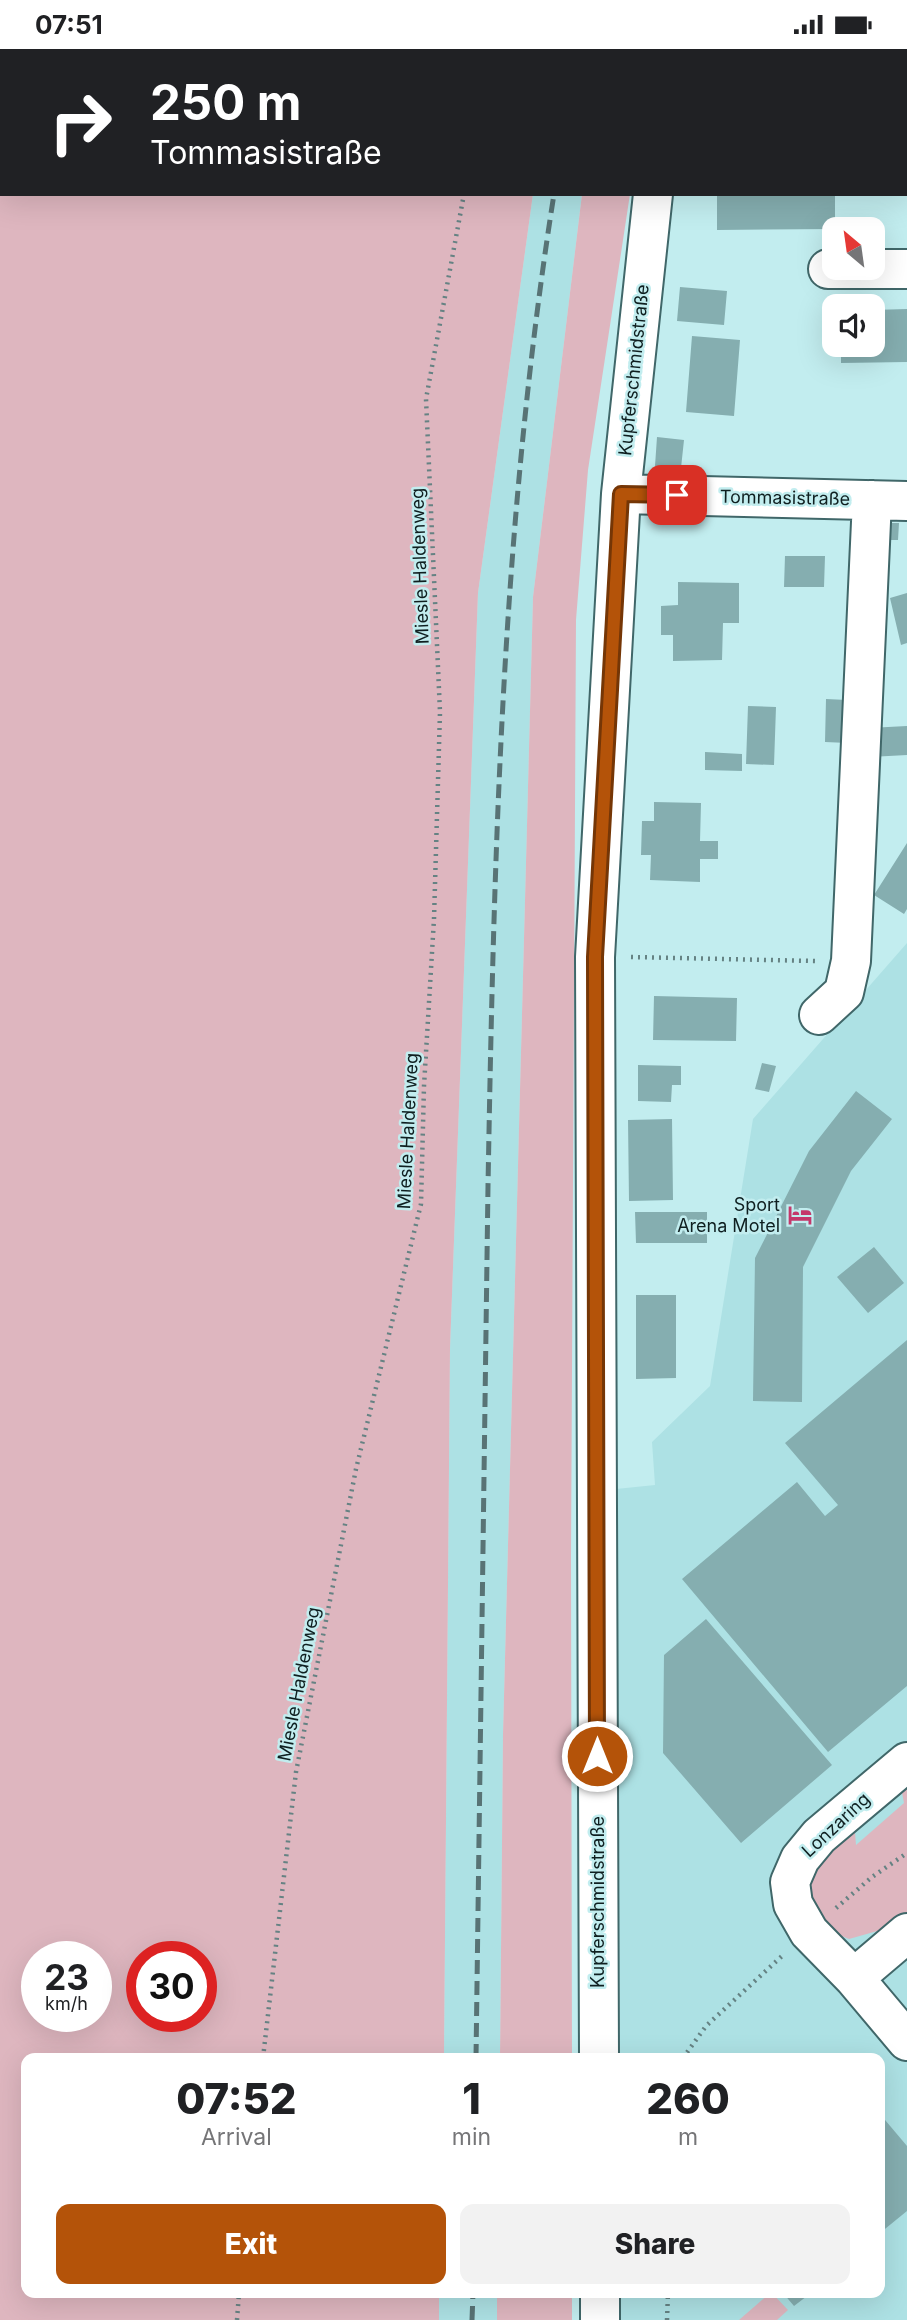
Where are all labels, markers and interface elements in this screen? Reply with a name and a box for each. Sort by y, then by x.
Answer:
text: 07:51 [35,9,103,40]
text: 250 m [150,73,302,132]
icon: right [35,77,126,168]
text: Tommasistraße [150,133,382,172]
north arrow [822,217,886,280]
map controls [822,217,885,357]
street label: Kupferschmidstraße [614,283,653,457]
button: sound [822,294,885,357]
pin [647,465,707,525]
icon: arrive [658,476,696,514]
street label: Tommasistraße [720,486,850,509]
street label: Miesle Haldenweg [406,487,433,645]
street label: Miesle Haldenweg [393,1052,422,1210]
place label: Sport Arena Motel [677,1194,780,1236]
hotel icon: Sport Arena Motel [786,1201,814,1229]
street label: Miesle Haldenweg [273,1605,324,1763]
position arrow [560,1719,634,1793]
street label: Lonzaring [798,1788,874,1861]
street label: Kupferschmidstraße [587,1816,608,1988]
speed limit sign: 30 [126,1941,217,2032]
text: 23 [44,1956,89,1998]
text: km/h [45,1993,88,2014]
text: 07:52 [176,2073,297,2124]
text: 1 [462,2073,481,2124]
text: 260 [646,2073,730,2124]
text: Arrival [201,2123,272,2151]
text: min [452,2123,491,2151]
text: m [678,2123,698,2151]
button: Exit [56,2204,446,2284]
button: Share [460,2204,850,2284]

